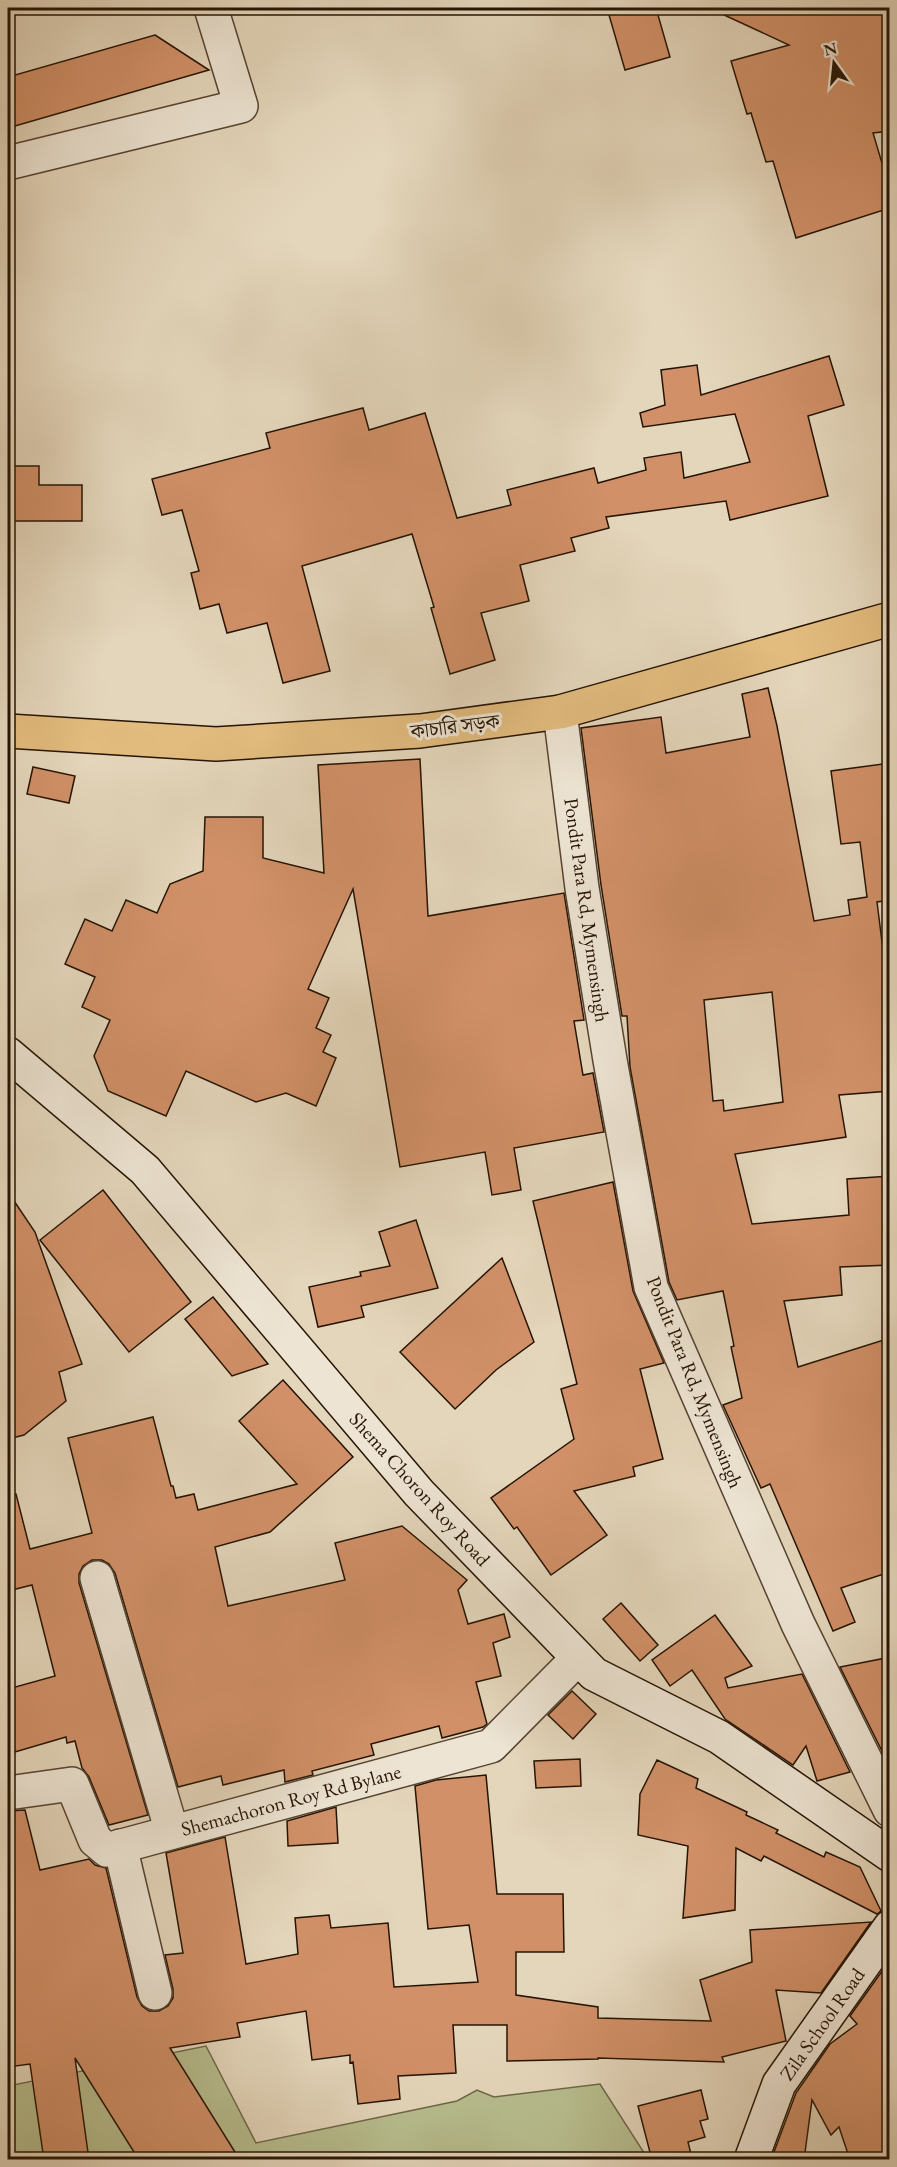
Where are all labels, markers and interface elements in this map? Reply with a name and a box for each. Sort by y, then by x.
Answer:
north arrow [804,33,864,93]
text: N [821,37,839,61]
street label: কাচারি সড়ক [408,708,502,744]
street label: Pondit Para Rd, Mymensingh [558,796,616,1024]
street label: Pondit Para Rd, Mymensingh [641,1272,749,1492]
street label: Shema Choron Roy Road [344,1406,497,1572]
street label: Shemachoron Roy Rd Bylane [178,1758,404,1842]
street label: Zila School Road [774,1962,871,2085]

